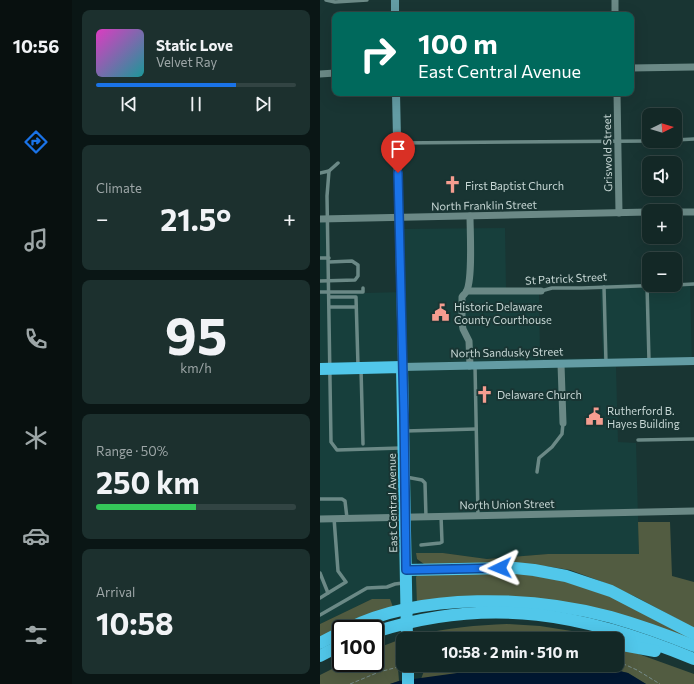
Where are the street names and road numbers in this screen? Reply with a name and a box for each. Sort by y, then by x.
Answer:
street label: Griswold Street [600,114,614,192]
street label: North Franklin Street [431,198,537,212]
street label: St Patrick Street [525,269,608,287]
street label: North Sandusky Street [450,345,564,359]
street label: East Central Avenue [385,453,399,553]
street label: North Union Street [459,497,555,511]

